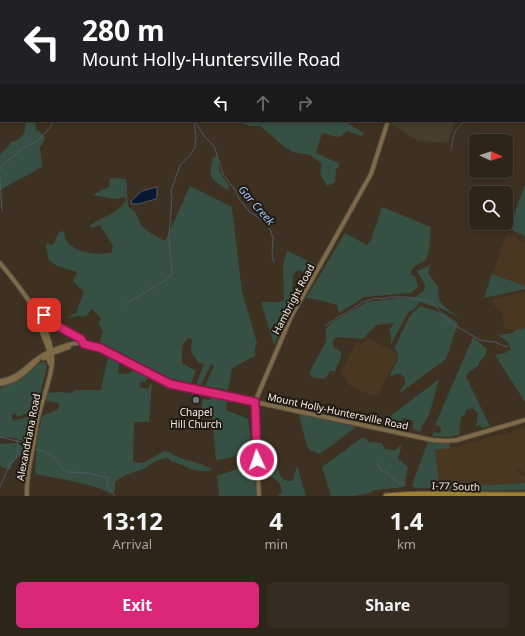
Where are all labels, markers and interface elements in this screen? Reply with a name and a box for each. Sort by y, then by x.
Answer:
text: 280 m [82,11,165,49]
icon: left [16,16,68,68]
text: Mount Holly-Huntersville Road [82,47,341,71]
icon: left [210,92,232,114]
icon: ahead [252,92,274,114]
icon: right [294,92,316,114]
north arrow [469,134,513,178]
map controls [469,134,513,230]
water label: Gar Creek [236,182,279,228]
button: search [469,186,513,230]
street label: Hambright Road [269,261,317,337]
pin [27,298,61,332]
icon: arrive [33,304,55,326]
street label: Mount Holly-Huntersville Road [266,389,410,433]
street label: Alexandriana Road [13,392,43,482]
marker: Chapel Hill Church [191,395,201,405]
place label: Chapel Hill Church [170,405,222,431]
position arrow [236,439,278,481]
street label: I-77 South [432,478,480,494]
text: 13:12 [101,504,163,537]
text: 4 [269,504,283,537]
text: 1.4 [389,504,424,537]
text: Arrival [112,535,152,553]
text: min [264,535,288,553]
text: km [397,535,416,553]
button: Exit [16,582,259,628]
button: Share [267,582,509,628]

